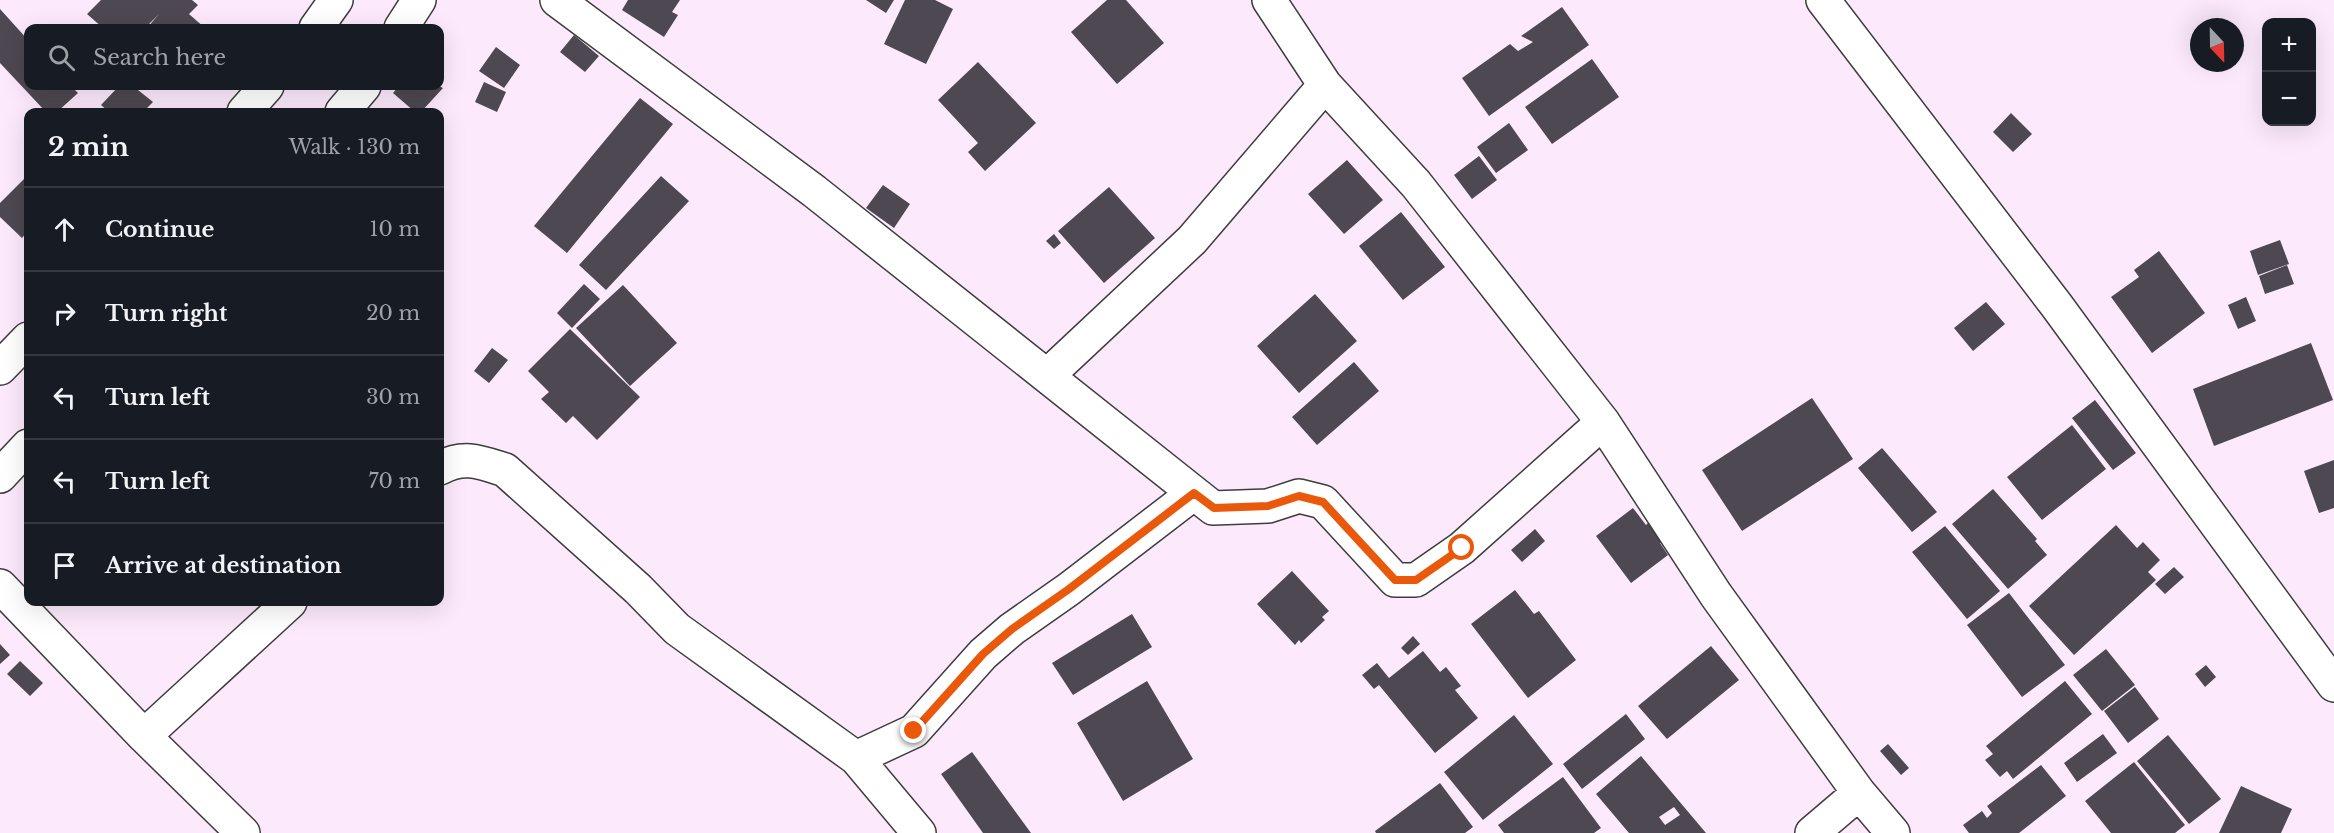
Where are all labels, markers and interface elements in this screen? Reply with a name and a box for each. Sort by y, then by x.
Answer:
north arrow [2190,18,2244,72]
map controls [2262,18,2316,126]
button: + [2262,18,2316,72]
search box [24,24,444,90]
icon: search [45,41,78,74]
text: Search here [93,44,226,71]
button: − [2262,72,2316,126]
text: 2 min [48,131,129,163]
text: Walk · 130 m [289,135,420,159]
icon: ahead [48,213,81,246]
text: Continue [105,216,214,243]
text: 10 m [370,217,420,241]
icon: right [48,297,81,330]
text: Turn right [105,300,227,327]
text: 20 m [366,301,420,325]
icon: left [48,381,81,414]
text: Turn left [105,384,210,411]
text: 30 m [366,385,420,409]
icon: left [48,465,81,498]
text: Turn left [105,468,210,495]
text: 70 m [368,469,420,493]
route start [1448,534,1474,560]
icon: arrive [48,549,81,582]
text: Arrive at destination [105,552,342,579]
route end [900,717,926,743]

